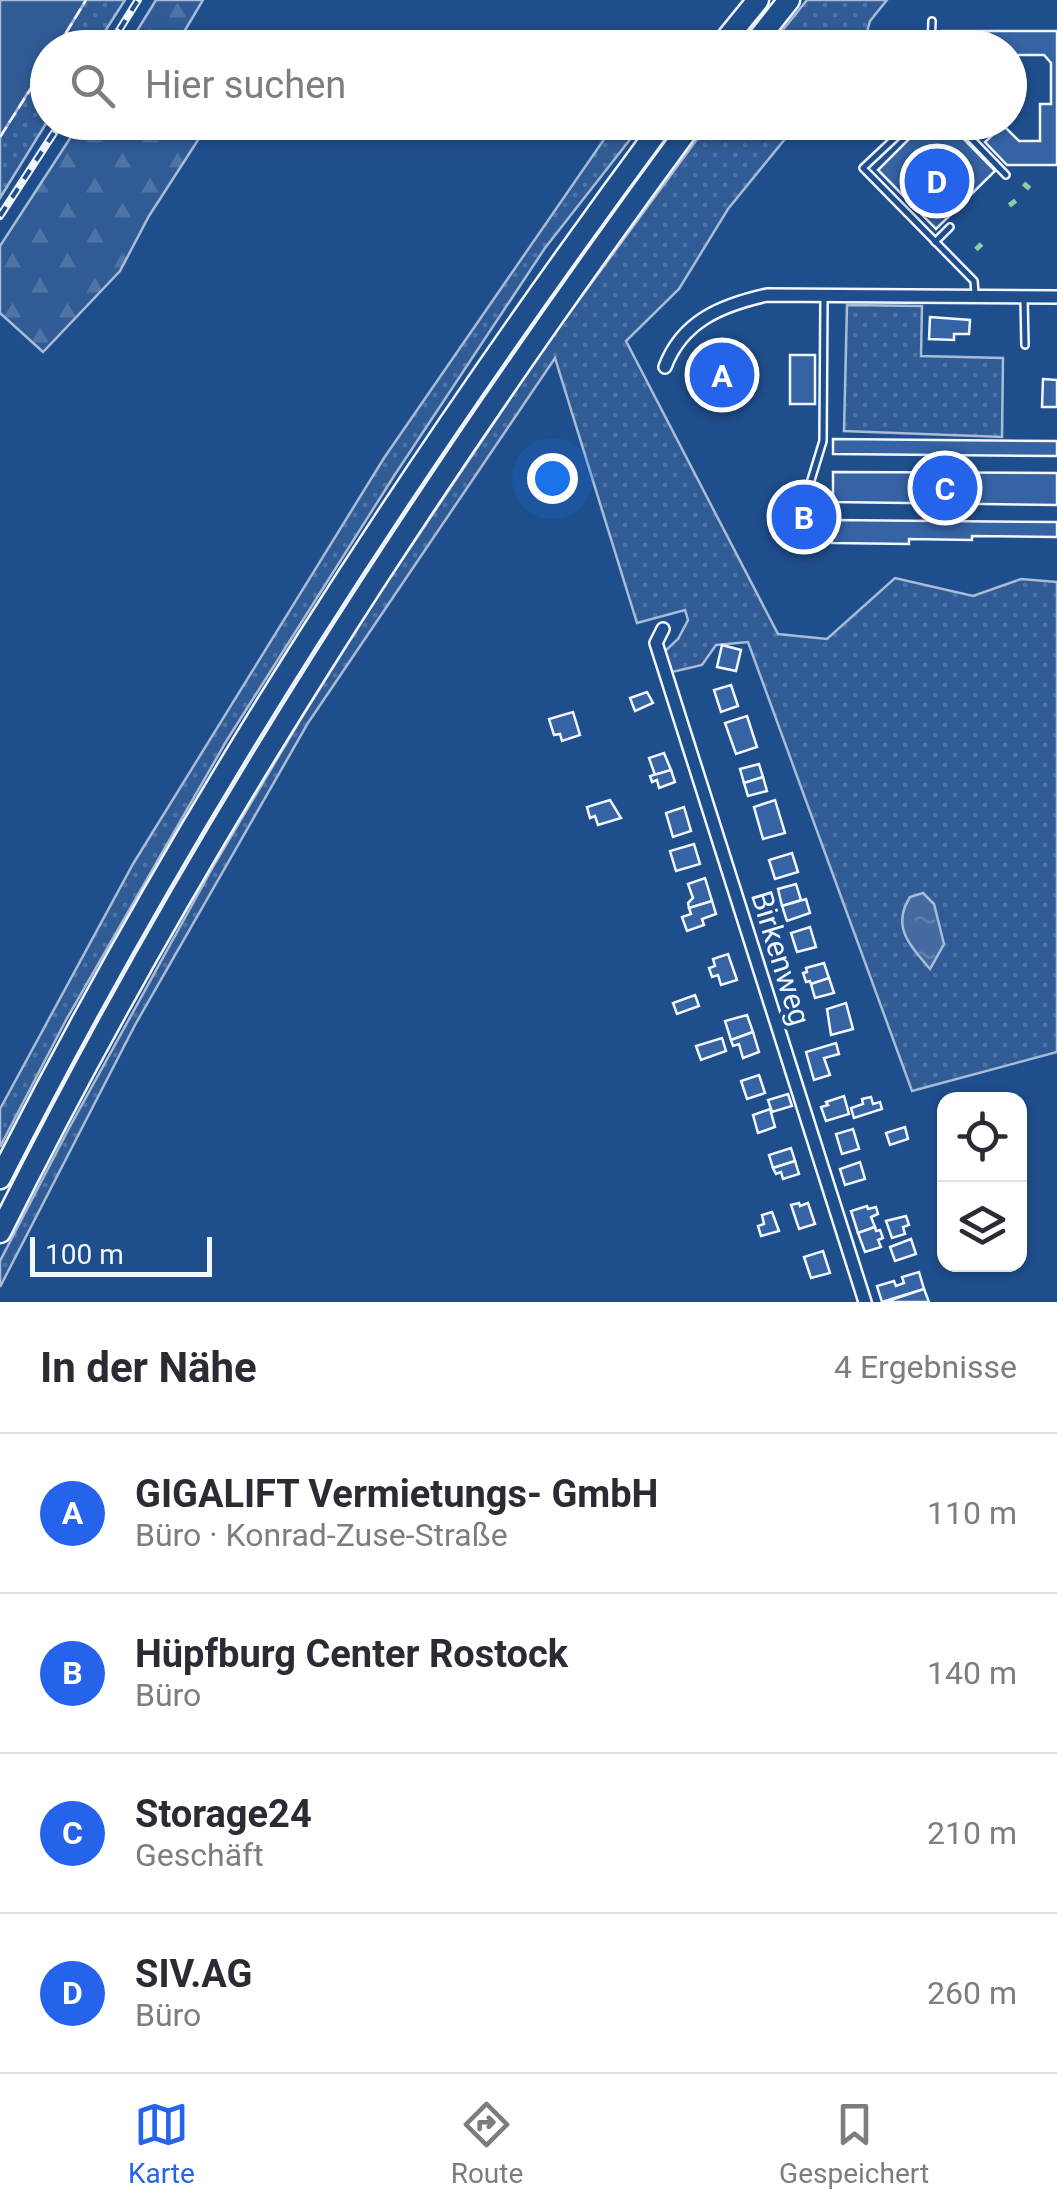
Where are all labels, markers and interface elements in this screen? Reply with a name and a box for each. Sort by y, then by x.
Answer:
search box [30,30,1027,140]
icon: search [65,58,120,113]
text: Hier suchen [145,63,346,107]
pin: D [904,144,970,218]
pin: A [690,338,754,412]
pin: C [912,450,978,526]
your location [527,453,578,504]
pin: B [772,480,836,554]
street label: Birkenweg [744,886,818,1030]
map controls [937,1092,1027,1272]
button: locate [937,1092,1027,1182]
button: layers [937,1182,1027,1272]
scale bar [30,1232,212,1276]
text: 100 m [45,1238,124,1271]
text: In der Nähe [40,1343,257,1392]
text: 4 Ergebnisse [834,1348,1017,1386]
text: GIGALIFT Vermietungs- GmbH [135,1472,658,1516]
text: A [62,1494,83,1532]
text: 110 m [927,1494,1017,1532]
text: Büro · Konrad-Zuse-Straße [135,1516,508,1554]
text: Hüpfburg Center Rostock [135,1632,568,1676]
text: B [62,1654,83,1692]
text: 140 m [927,1654,1017,1692]
text: Büro [135,1676,201,1714]
text: Storage24 [135,1792,312,1836]
text: C [62,1814,83,1852]
text: 210 m [927,1814,1017,1852]
text: Geschäft [135,1836,264,1874]
text: SIV.AG [135,1952,252,1996]
text: D [62,1974,83,2012]
text: 260 m [927,1974,1017,2012]
text: Büro [135,1996,201,2034]
tab: Karte [128,2097,195,2190]
tab: Route [451,2097,523,2190]
tab: Gespeichert [779,2097,929,2190]

